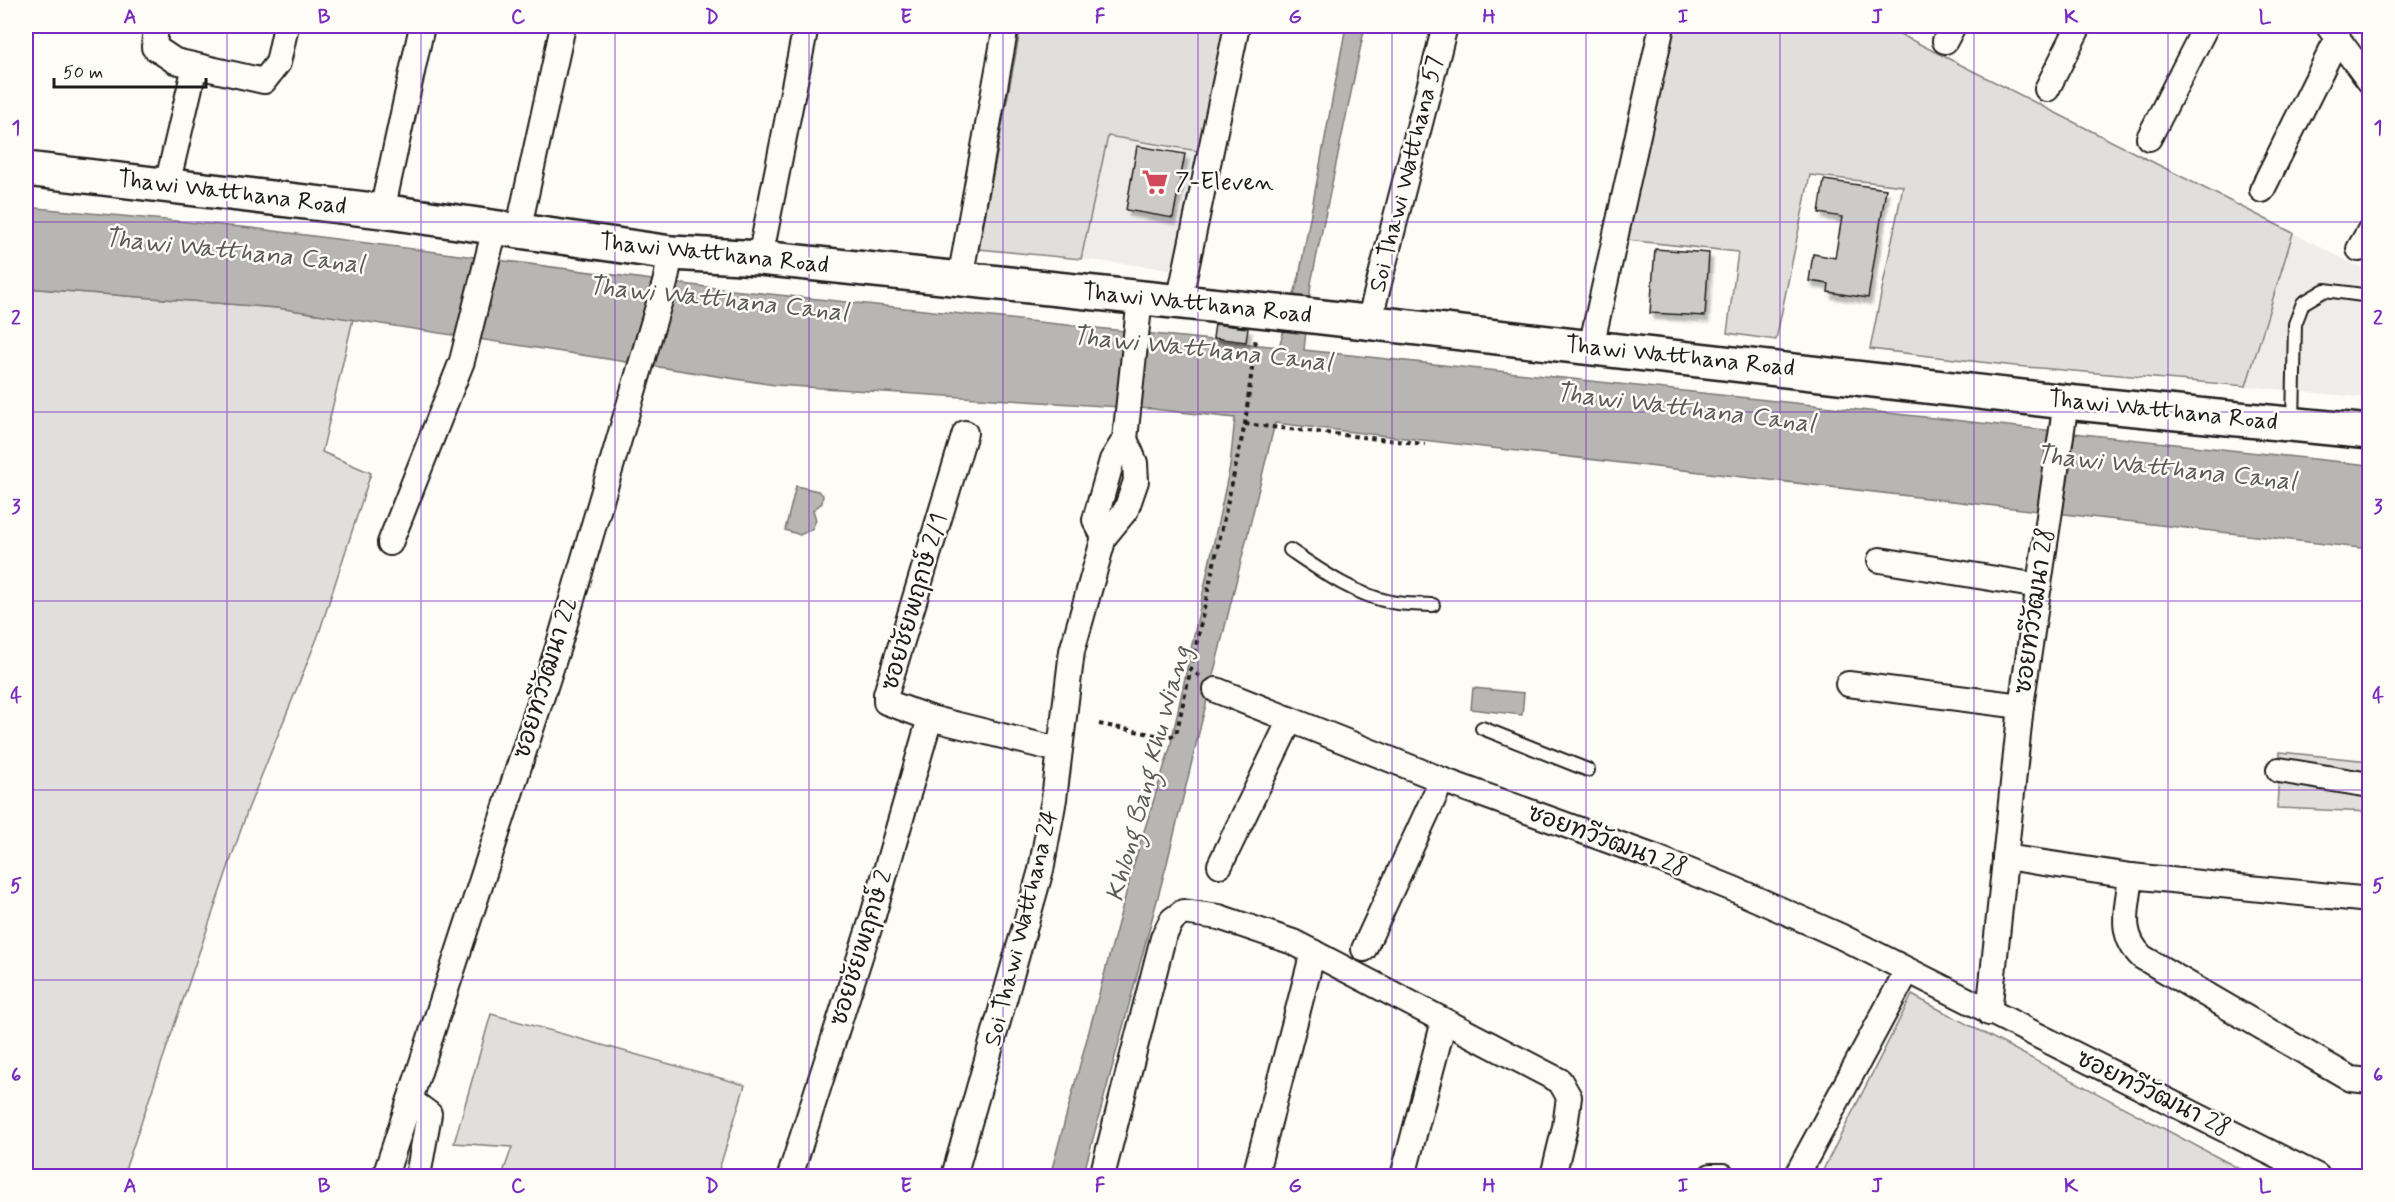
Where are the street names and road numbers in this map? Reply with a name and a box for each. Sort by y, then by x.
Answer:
street label: Soi Thawi Watthana 57 [1363,53,1451,295]
street label: Thawi Watthana Road [116,164,348,222]
street label: Thawi Watthana Road [598,227,830,281]
street label: Thawi Watthana Road [1081,277,1313,331]
street label: Thawi Watthana Road [1564,330,1796,384]
street label: Thawi Watthana Road [2047,384,2279,438]
street label: ซอยชัยพฤกษ์ 2/1 [873,509,955,694]
street label: ซอยทวีวัฒนา 28 [2007,526,2062,696]
street label: ซอยทวีวัฒนา 22 [506,593,585,762]
street label: ซอยทวีวัฒนา 28 [1523,797,1691,884]
street label: Soi Thawi Watthana 24 [978,807,1066,1049]
street label: ซอยชัยพฤกษ์ 2 [822,865,900,1030]
street label: ซอยทวีวัฒนา 28 [2071,1043,2235,1145]

